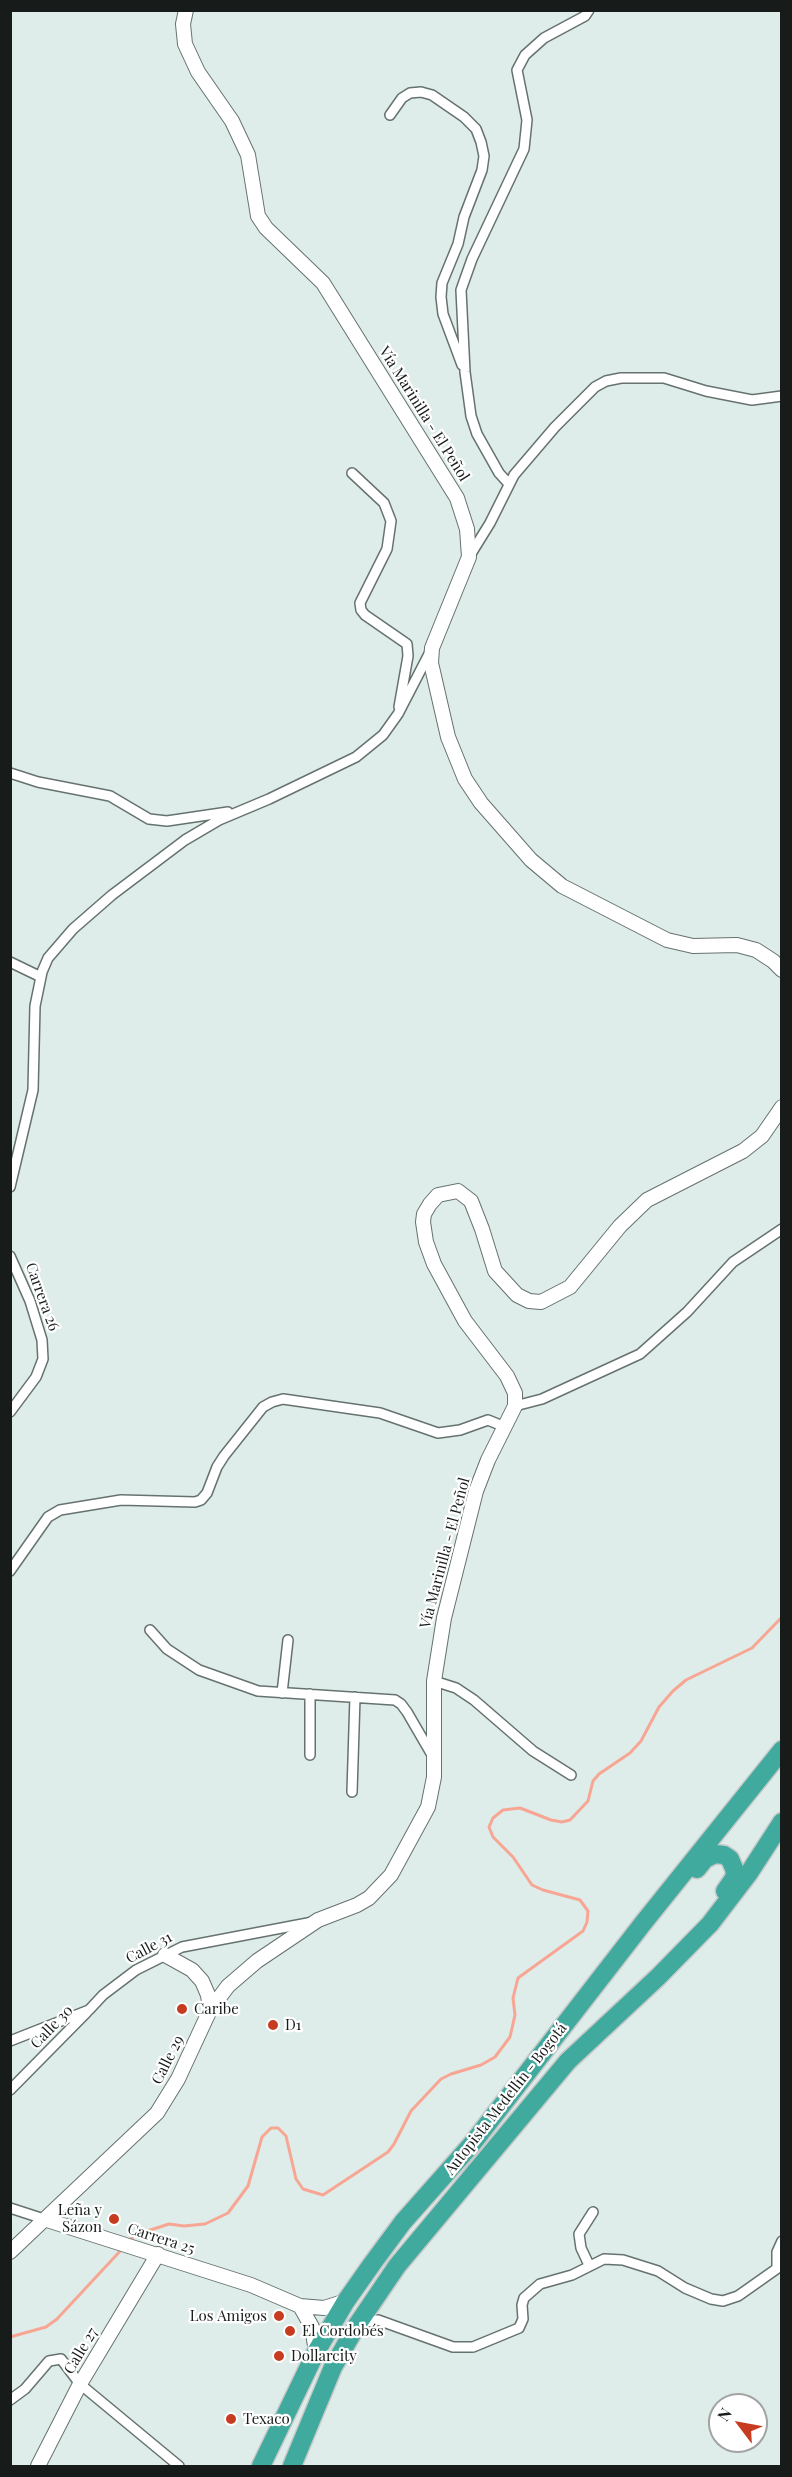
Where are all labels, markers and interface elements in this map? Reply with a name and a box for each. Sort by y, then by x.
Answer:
street label: Vía Marinilla - El Peñol [375,343,473,485]
street label: Carrera 26 [21,1260,63,1334]
street label: Vía Marinilla - El Peñol [416,1476,474,1630]
street label: Calle 31 [123,1928,175,1968]
place label: Caribe [194,2000,239,2018]
street label: Calle 30 [27,2002,77,2052]
marker: Caribe [175,2002,189,2016]
place label: D1 [285,2016,301,2034]
marker: D1 [266,2018,280,2032]
street label: Autopista Medellín - Bogotá [441,2020,571,2178]
street label: Calle 29 [148,2033,188,2087]
place label: Leña y Sázon [58,2201,102,2236]
marker: Leña y Sázon [107,2212,121,2226]
street label: Carrera 25 [125,2220,197,2258]
place label: Los Amigos [190,2307,267,2325]
marker: Los Amigos [272,2309,286,2323]
place label: El Cordobés [302,2322,384,2340]
marker: El Cordobés [283,2324,297,2338]
street label: Calle 27 [60,2325,102,2377]
place label: Dollarcity [291,2347,357,2365]
marker: Dollarcity [272,2349,286,2363]
north arrow [708,2393,768,2453]
text: N [712,2404,736,2425]
place label: Texaco [243,2410,290,2428]
marker: Texaco [224,2412,238,2426]

